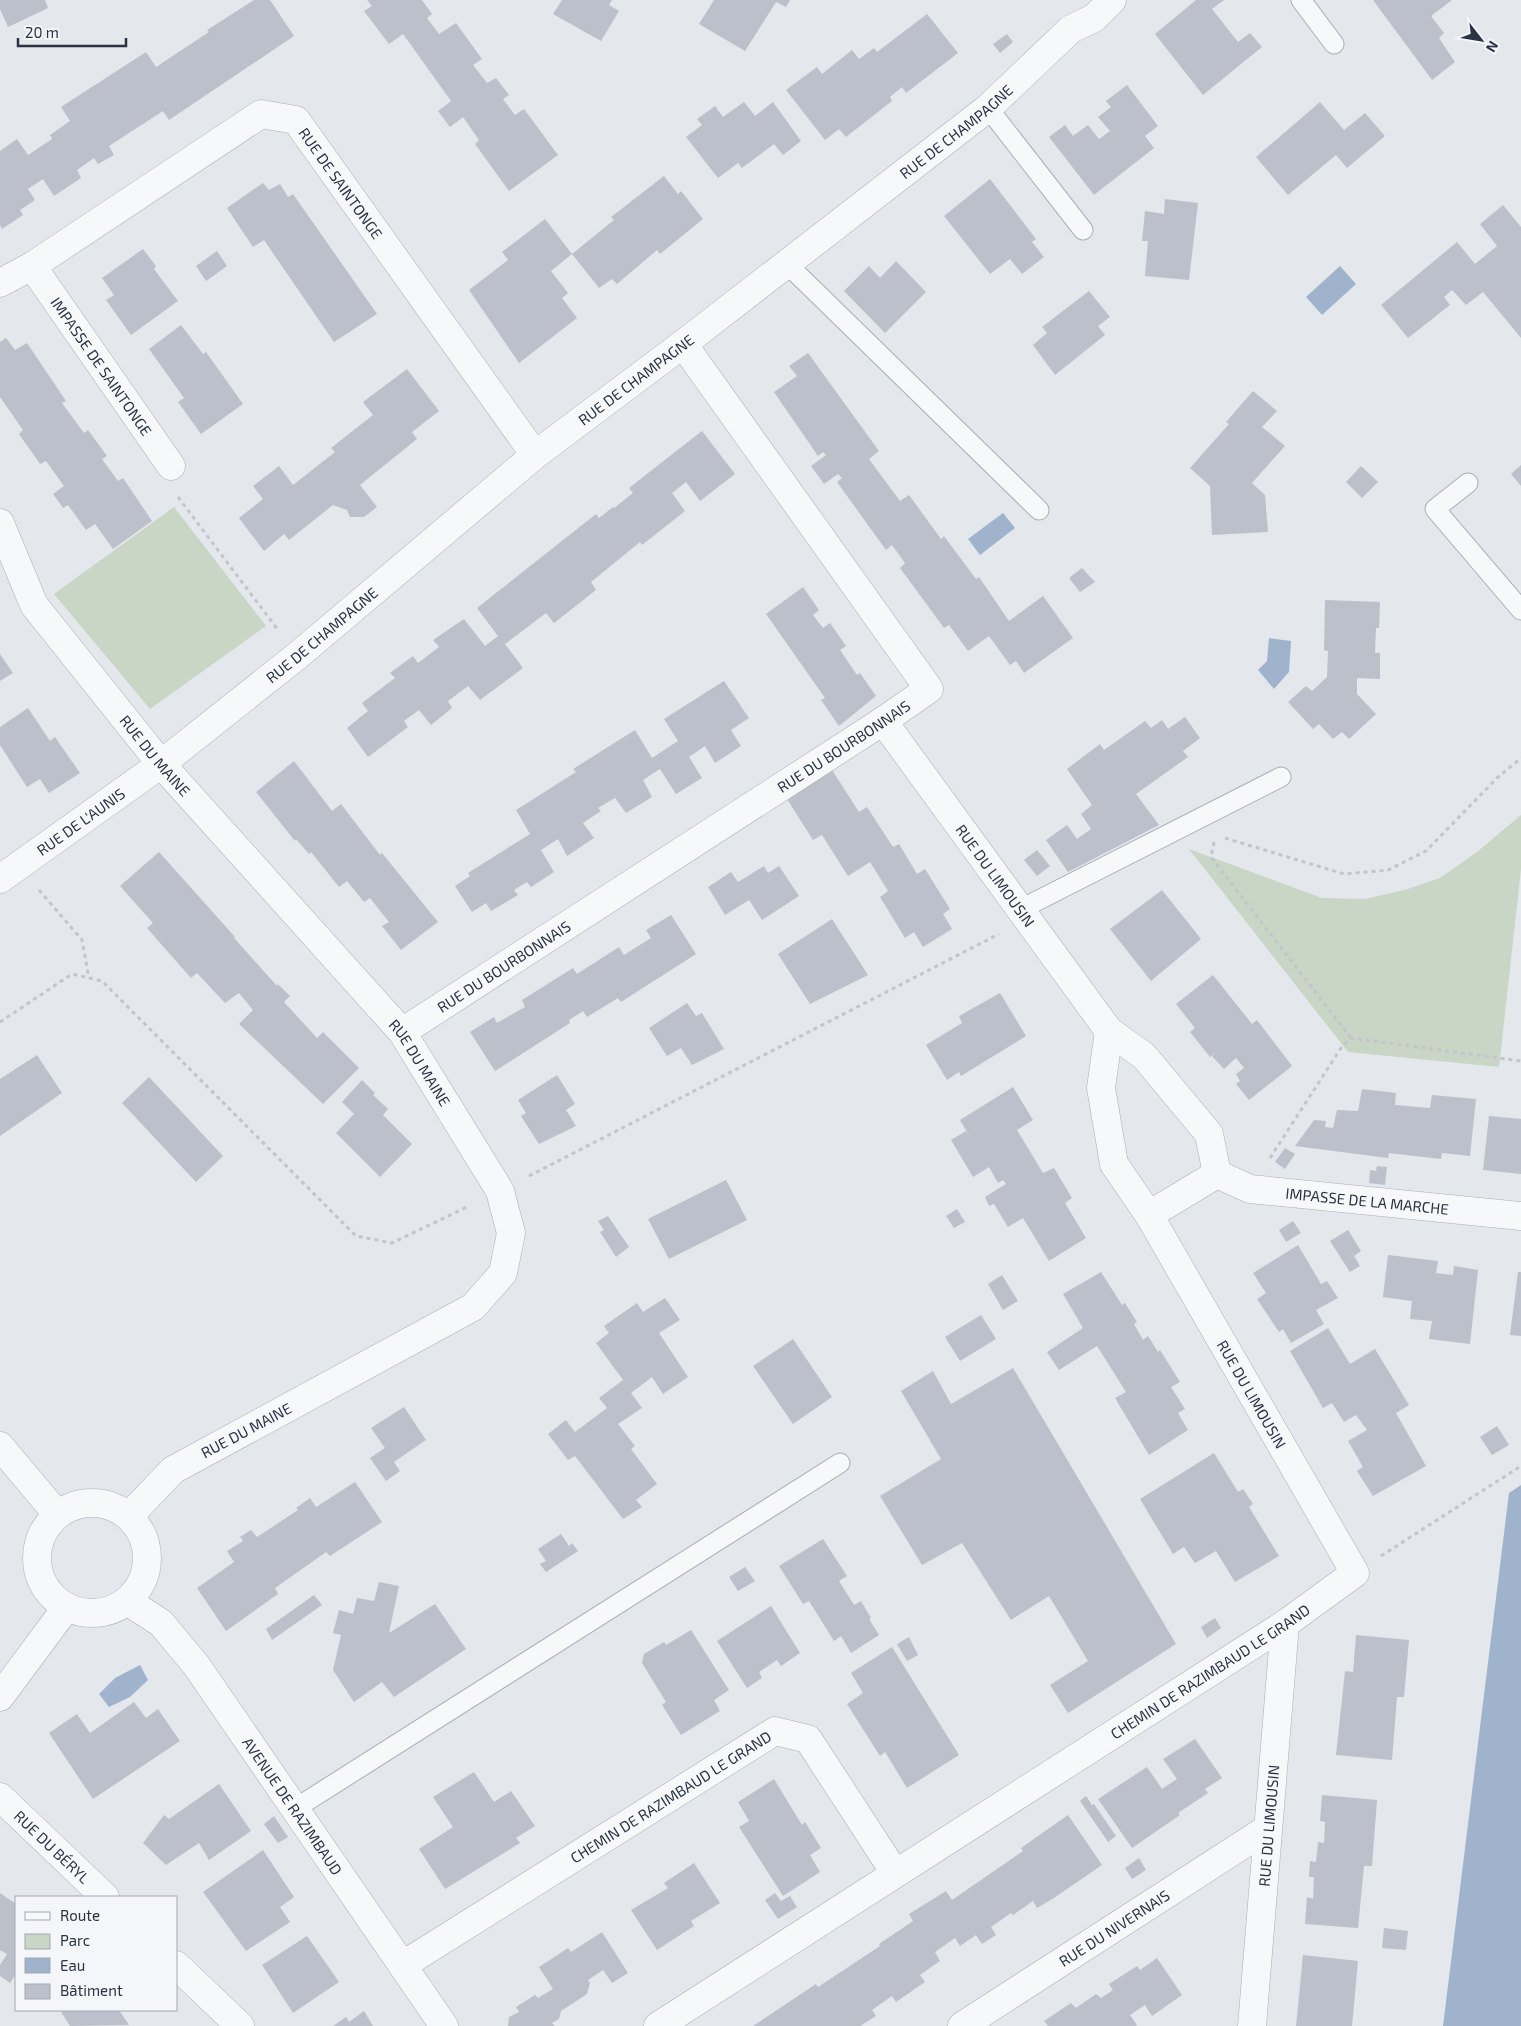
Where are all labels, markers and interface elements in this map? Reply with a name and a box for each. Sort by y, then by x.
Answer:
scale bar [18,15,125,47]
north arrow [1456,15,1506,65]
text: 20 m [25,23,59,41]
text: N [1483,38,1502,56]
street label: RUE DE CHAMPAGNE [896,81,1016,182]
street label: RUE DE SAINTONGE [295,124,387,242]
street label: IMPASSE DE SAINTONGE [47,294,156,439]
street label: RUE DE CHAMPAGNE [574,330,697,429]
street label: RUE DE CHAMPAGNE [262,583,381,686]
street label: RUE DU BOURBONNAIS [774,696,913,796]
street label: RUE DU MAINE [116,711,194,799]
street label: RUE DE L'AUNIS [33,784,128,859]
street label: RUE DU LIMOUSIN [952,821,1039,930]
street label: RUE DU BOURBONNAIS [434,917,574,1016]
street label: RUE DU MAINE [386,1015,454,1109]
street label: IMPASSE DE LA MARCHE [1285,1184,1450,1218]
street label: RUE DU LIMOUSIN [1214,1337,1290,1451]
street label: RUE DU MAINE [198,1399,294,1461]
street label: CHEMIN DE RAZIMBAUD LE GRAND [1107,1600,1313,1743]
street label: CHEMIN DE RAZIMBAUD LE GRAND [567,1727,774,1867]
street label: AVENUE DE RAZIMBAUD [239,1733,346,1878]
street label: RUE DU LIMOUSIN [1254,1764,1282,1887]
street label: RUE DU BÉRYL [11,1807,94,1887]
street label: RUE DU NIVERNAIS [1055,1886,1173,1970]
legend [15,1896,178,2011]
text: Route [60,1906,100,1924]
text: Parc [60,1931,90,1949]
text: Eau [60,1956,85,1974]
text: Bâtiment [60,1981,123,1999]

